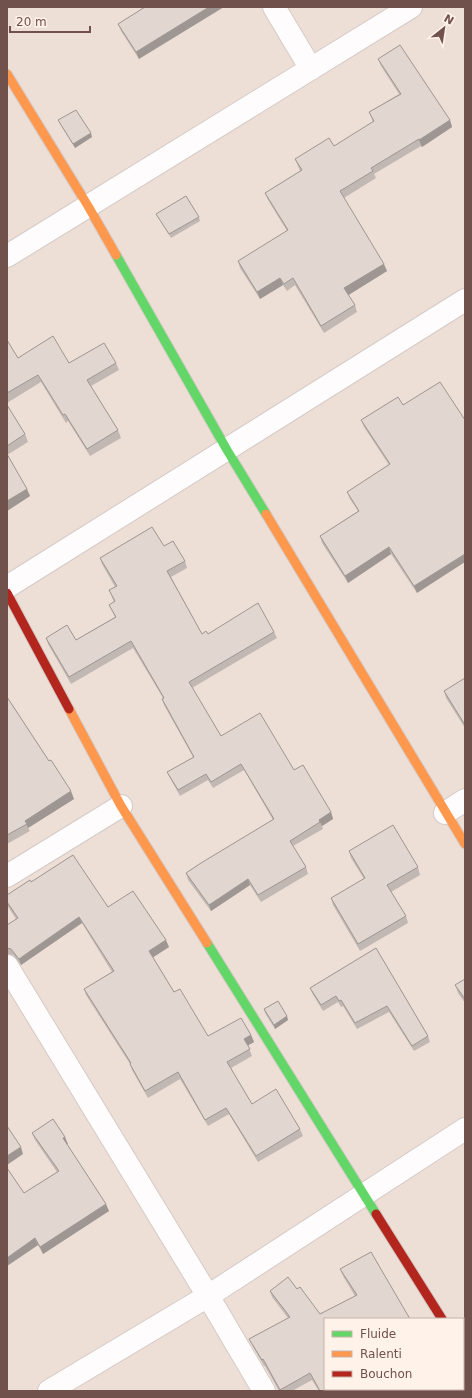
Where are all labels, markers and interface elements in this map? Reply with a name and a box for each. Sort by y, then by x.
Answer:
scale bar [10,8,90,34]
north arrow [424,8,464,48]
text: N [442,12,456,28]
text: 20 m [16,15,47,29]
legend [324,1318,464,1390]
text: Fluide [360,1327,396,1341]
text: Ralenti [360,1347,402,1361]
text: Bouchon [360,1367,412,1381]

